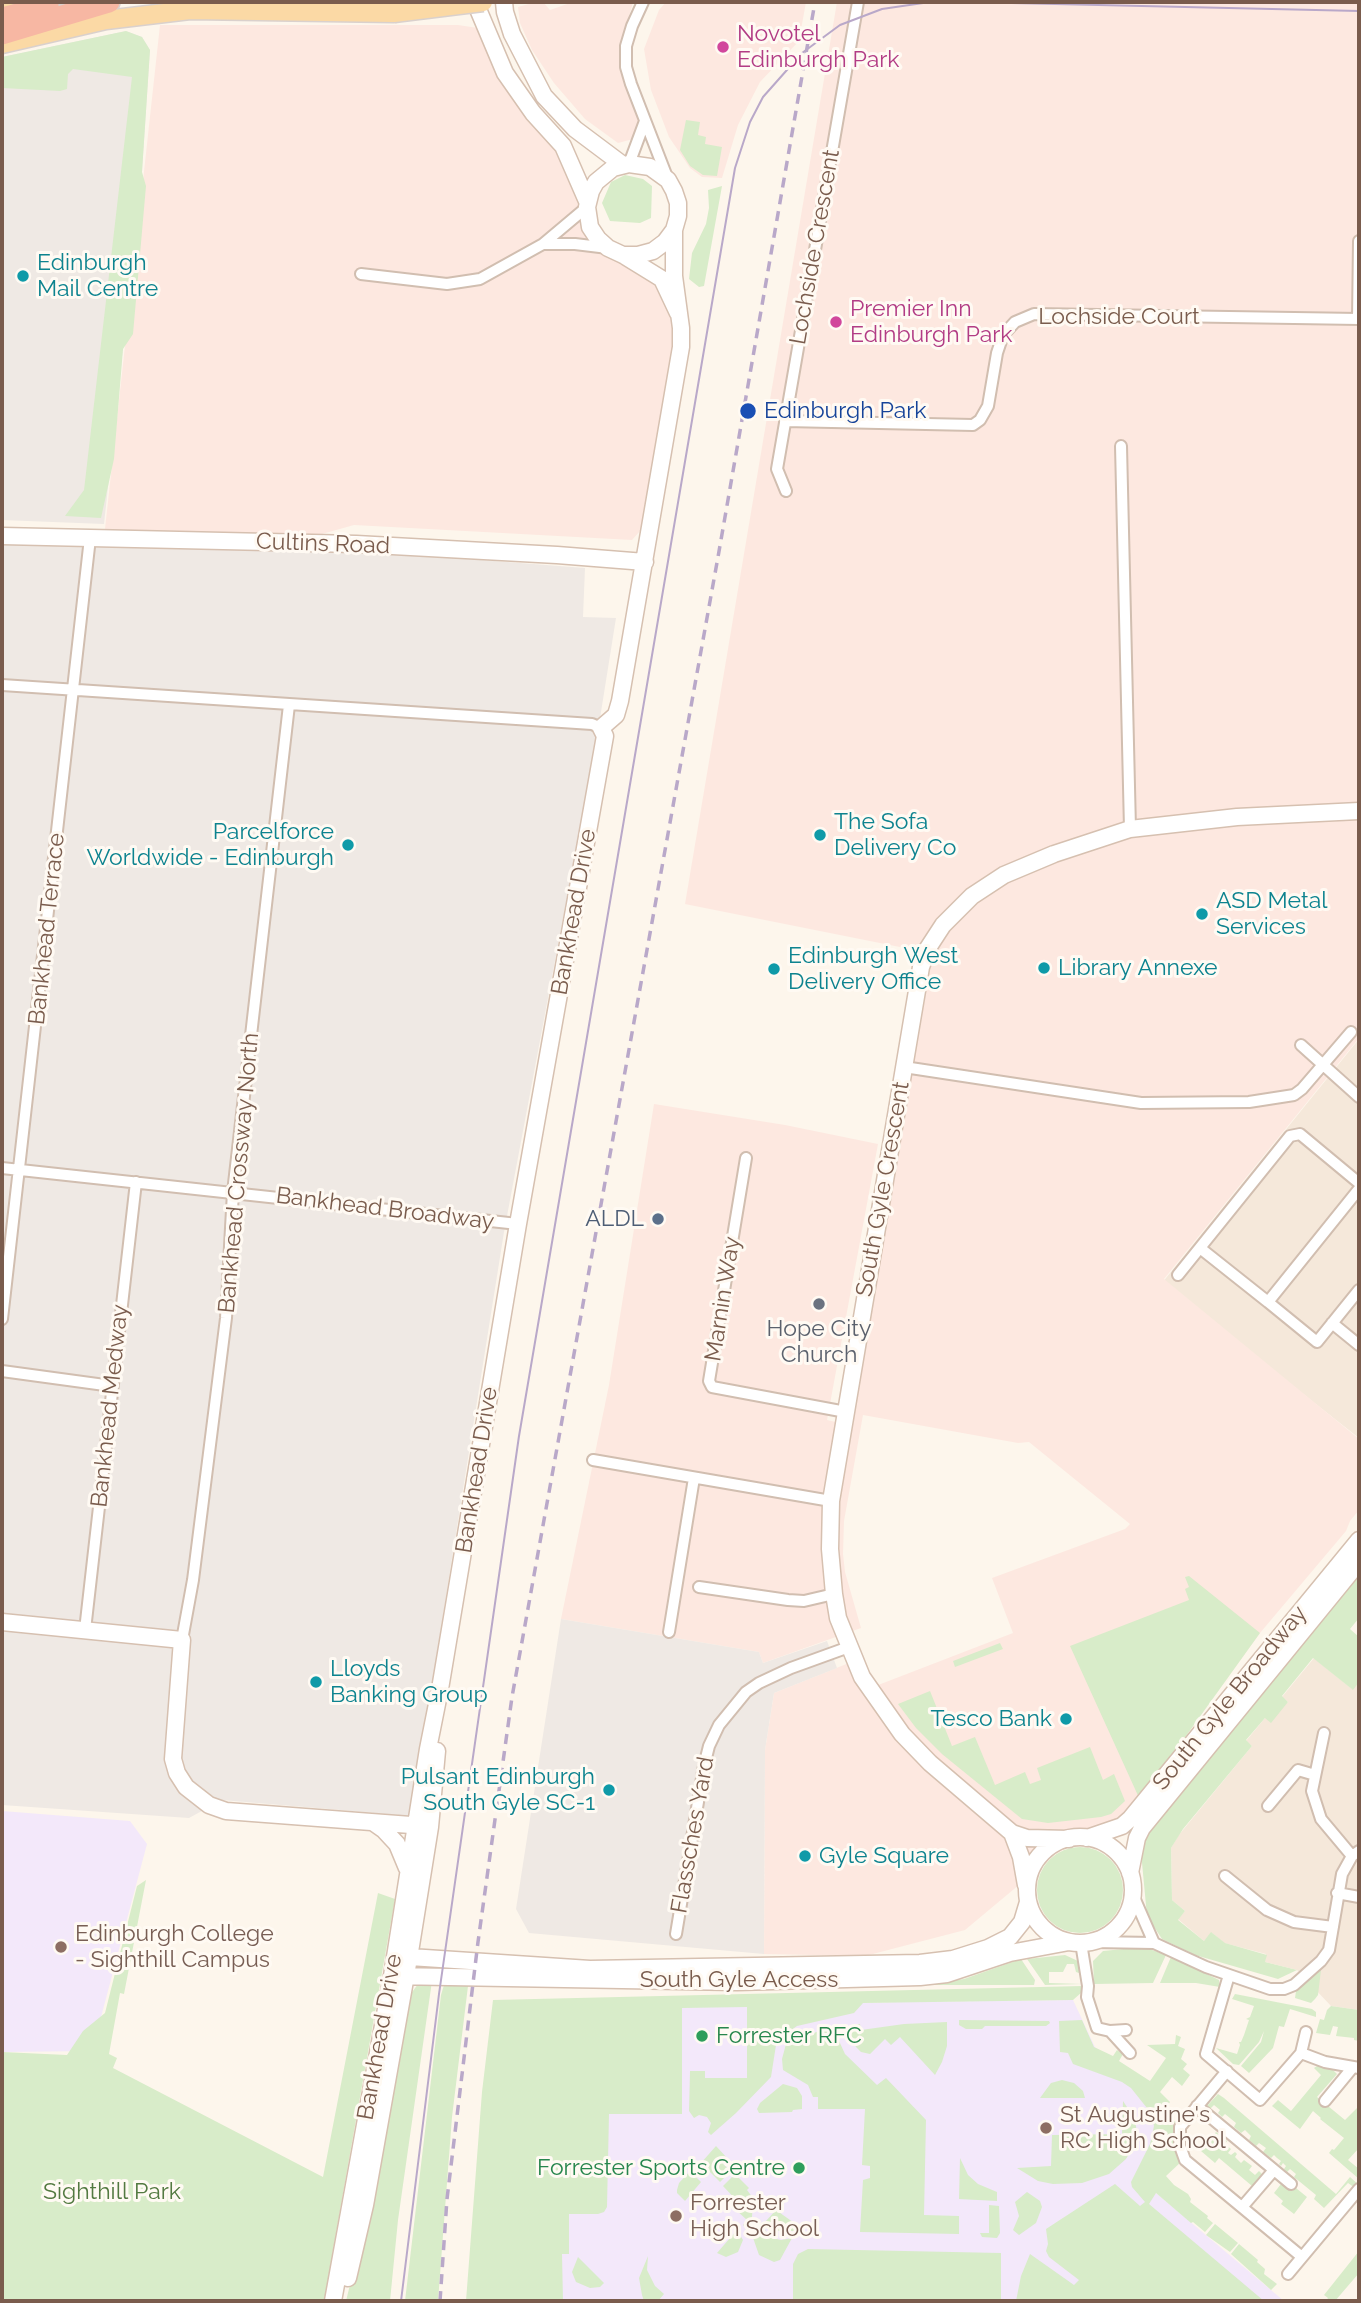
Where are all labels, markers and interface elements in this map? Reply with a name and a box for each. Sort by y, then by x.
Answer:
place label: Novotel Edinburgh Park [737,20,899,74]
marker: Novotel Edinburgh Park [715,39,731,55]
street label: Lochside Crescent [784,147,846,347]
place label: Edinburgh Mail Centre [37,249,158,303]
marker: Edinburgh Mail Centre [15,268,31,284]
place label: Premier Inn Edinburgh Park [850,295,1012,349]
street label: Lochside Court [1038,303,1200,331]
marker: Premier Inn Edinburgh Park [828,314,844,330]
place label: Edinburgh Park [764,397,926,425]
marker: Edinburgh Park [738,401,758,421]
street label: Cultins Road [256,528,390,560]
place label: The Sofa Delivery Co [834,808,956,862]
place label: Parcelforce Worldwide - Edinburgh [87,818,334,872]
street label: Bankhead Drive [546,827,602,997]
marker: The Sofa Delivery Co [812,827,828,843]
street label: Bankhead Terrace [23,832,71,1026]
marker: Parcelforce Worldwide - Edinburgh [340,837,356,853]
place label: ASD Metal Services [1216,887,1327,941]
marker: ASD Metal Services [1194,906,1210,922]
place label: Edinburgh West Delivery Office [788,942,958,996]
place label: Library Annexe [1058,954,1218,982]
marker: Library Annexe [1036,960,1052,976]
marker: Edinburgh West Delivery Office [766,961,782,977]
street label: Bankhead Crossway North [213,1032,265,1314]
street label: South Gyle Crescent [851,1079,915,1299]
street label: Bankhead Broadway [274,1182,496,1236]
place label: ALDL [585,1205,644,1233]
marker: ALDL [650,1211,666,1227]
street label: Marnin Way [700,1235,746,1363]
marker: Hope City Church [811,1296,827,1312]
street label: Bankhead Medway [86,1303,134,1509]
place label: Hope City Church [767,1315,871,1369]
street label: Bankhead Drive [450,1385,504,1555]
street label: South Gyle Broadway [1147,1600,1313,1796]
place label: Lloyds Banking Group [330,1655,488,1709]
marker: Lloyds Banking Group [308,1674,324,1690]
place label: Tesco Bank [930,1705,1052,1733]
marker: Tesco Bank [1058,1711,1074,1727]
street label: Flassches Yard [666,1755,720,1915]
place label: Pulsant Edinburgh South Gyle SC-1 [401,1763,595,1817]
marker: Pulsant Edinburgh South Gyle SC-1 [601,1782,617,1798]
place label: Gyle Square [819,1842,949,1870]
marker: Gyle Square [797,1848,813,1864]
place label: Edinburgh College - Sighthill Campus [75,1920,274,1974]
marker: Edinburgh College - Sighthill Campus [53,1939,69,1955]
street label: Bankhead Drive [352,1952,408,2122]
street label: South Gyle Access [640,1966,838,1994]
place label: Forrester RFC [716,2022,862,2050]
marker: Forrester RFC [694,2028,710,2044]
place label: St Augustine's RC High School [1060,2101,1226,2155]
marker: St Augustine's RC High School [1038,2120,1054,2136]
place label: Forrester Sports Centre [537,2154,785,2182]
marker: Forrester Sports Centre [791,2160,807,2176]
park label: Sighthill Park [43,2178,181,2206]
place label: Forrester High School [690,2189,819,2243]
marker: Forrester High School [668,2208,684,2224]

